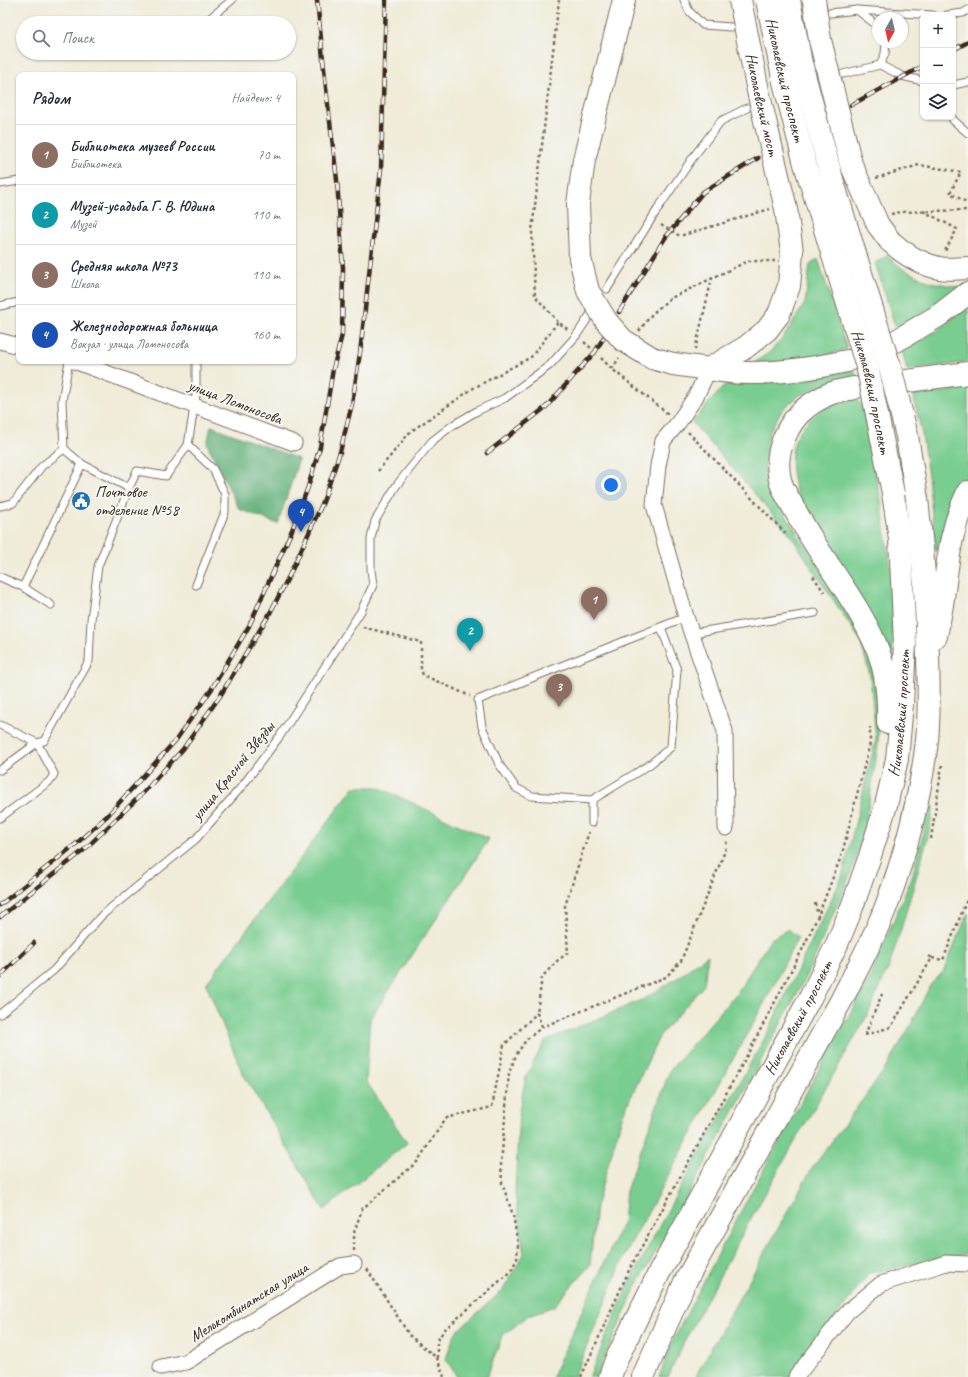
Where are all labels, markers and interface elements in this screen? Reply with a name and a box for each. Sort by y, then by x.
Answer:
north arrow [872,12,908,48]
map controls [920,12,956,120]
button: + [920,12,956,48]
search box [16,16,296,60]
street label: Николаевский проспект [761,16,809,145]
icon: search [30,27,52,49]
text: Поиск [62,29,94,48]
button: − [920,48,956,84]
street label: Николаевский мост [741,51,783,159]
button: layers [920,84,956,120]
text: Рядом [32,88,70,109]
text: Найдено: 4 [232,90,280,106]
text: Библиотека музеев России [70,137,215,156]
text: 1 [42,147,48,163]
text: 70 m [258,147,280,163]
text: Библиотека [70,156,121,172]
text: Музей-усадьба Г. В. Юдина [70,197,214,216]
text: 2 [42,207,48,223]
text: 110 m [252,207,280,223]
text: Музей [70,216,97,232]
text: Средняя школа №73 [70,257,177,276]
text: 3 [42,267,48,283]
text: 110 m [252,267,280,283]
text: Школа [70,276,99,292]
text: Железнодорожная больница [70,317,217,336]
text: 4 [42,327,48,343]
text: 160 m [252,327,280,343]
street label: Николаевский проспект [846,328,895,457]
text: Вокзал · улица Ломоносова [70,336,188,352]
street label: улица Ломоносова [184,375,286,430]
your location [601,475,621,495]
place label: Почтовое отделение №58 [95,482,180,520]
public building icon: Почтовое отделение №58 [70,490,92,512]
pin: 4 [288,499,314,532]
pin: 1 [581,587,607,620]
pin: 2 [457,618,483,651]
street label: Николаевский проспект [883,648,915,778]
pin: 3 [546,674,572,707]
street label: улица Красной Звезды [186,716,280,825]
street label: Николаевский проспект [760,956,838,1078]
street label: Мелькомбинатская улица [186,1257,313,1347]

